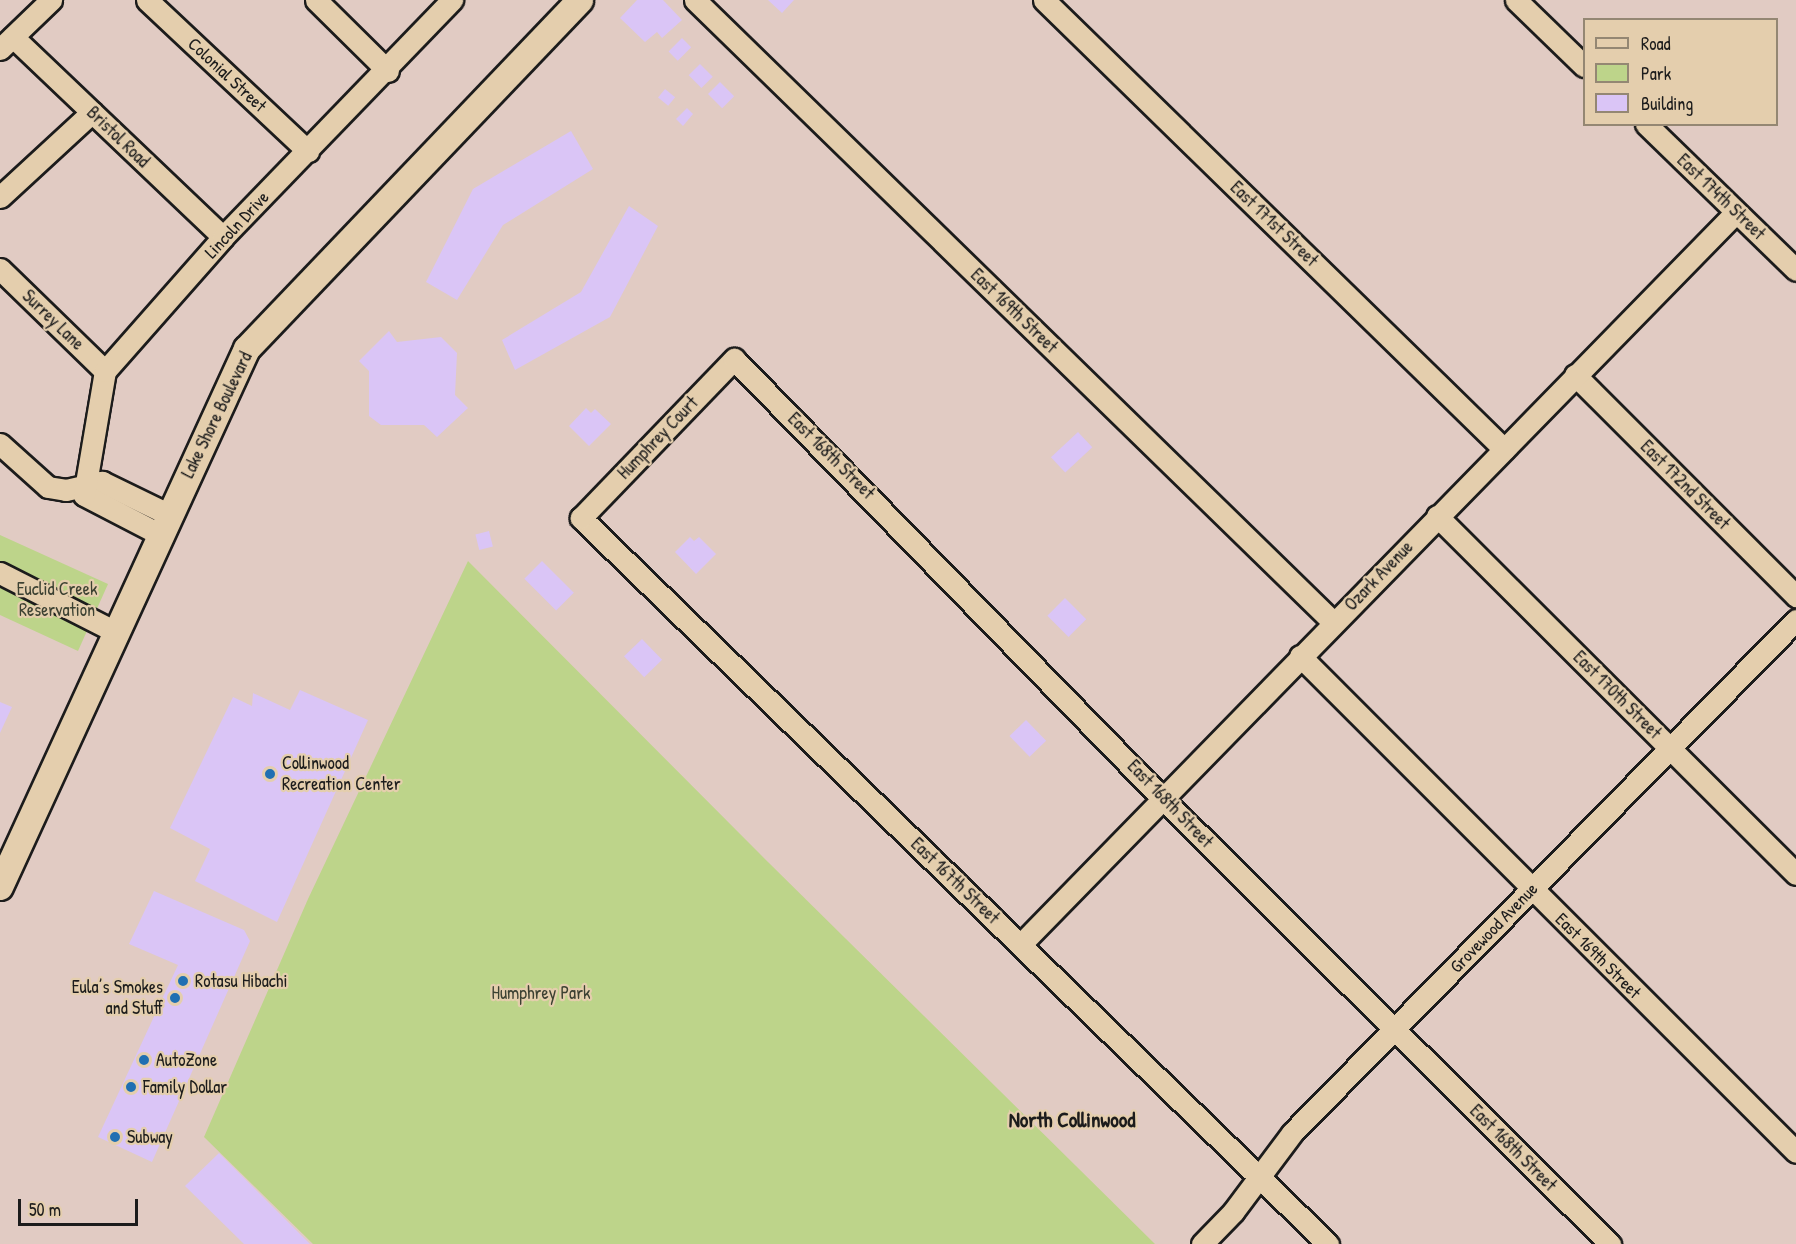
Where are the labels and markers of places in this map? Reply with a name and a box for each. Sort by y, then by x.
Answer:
place label: Collinwood Recreation Center [282,753,401,795]
marker: Collinwood Recreation Center [263,767,277,781]
place label: Rotasu Hibachi [195,970,287,992]
marker: Rotasu Hibachi [176,974,190,988]
place label: Eula’s Smokes and Stuff [72,977,163,1020]
marker: Eula’s Smokes and Stuff [168,991,182,1005]
place label: AutoZone [156,1049,217,1071]
marker: AutoZone [137,1053,151,1067]
place label: Family Dollar [143,1076,227,1098]
marker: Family Dollar [124,1080,138,1094]
place label: Subway [127,1126,173,1148]
marker: Subway [108,1130,122,1144]

